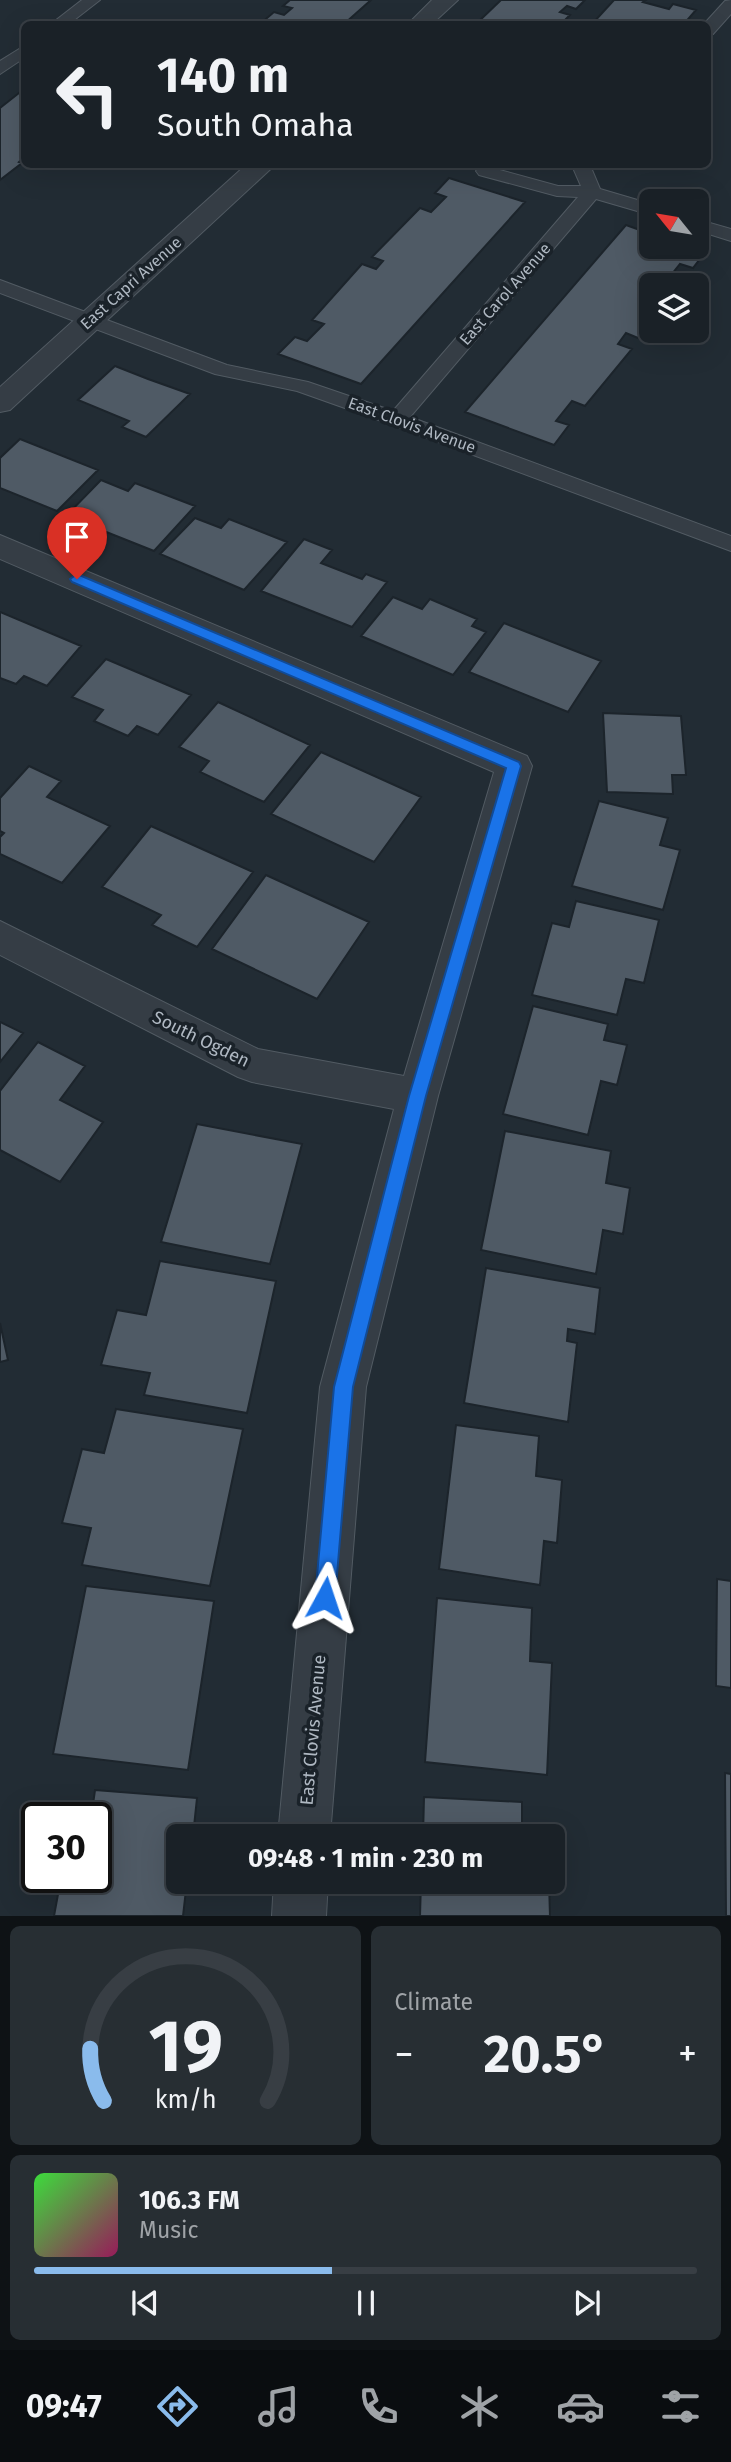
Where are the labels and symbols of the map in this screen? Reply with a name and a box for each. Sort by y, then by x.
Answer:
north arrow [639,189,709,259]
street label: East Capri Avenue [77,233,185,333]
street label: East Carol Avenue [456,239,554,349]
street label: East Clovis Avenue [346,393,478,457]
pin [47,507,107,579]
street label: South Ogden [149,1006,253,1072]
position arrow [288,1561,362,1635]
street label: East Clovis Avenue [295,1654,331,1806]
speed limit sign: 30 [21,1802,112,1893]

